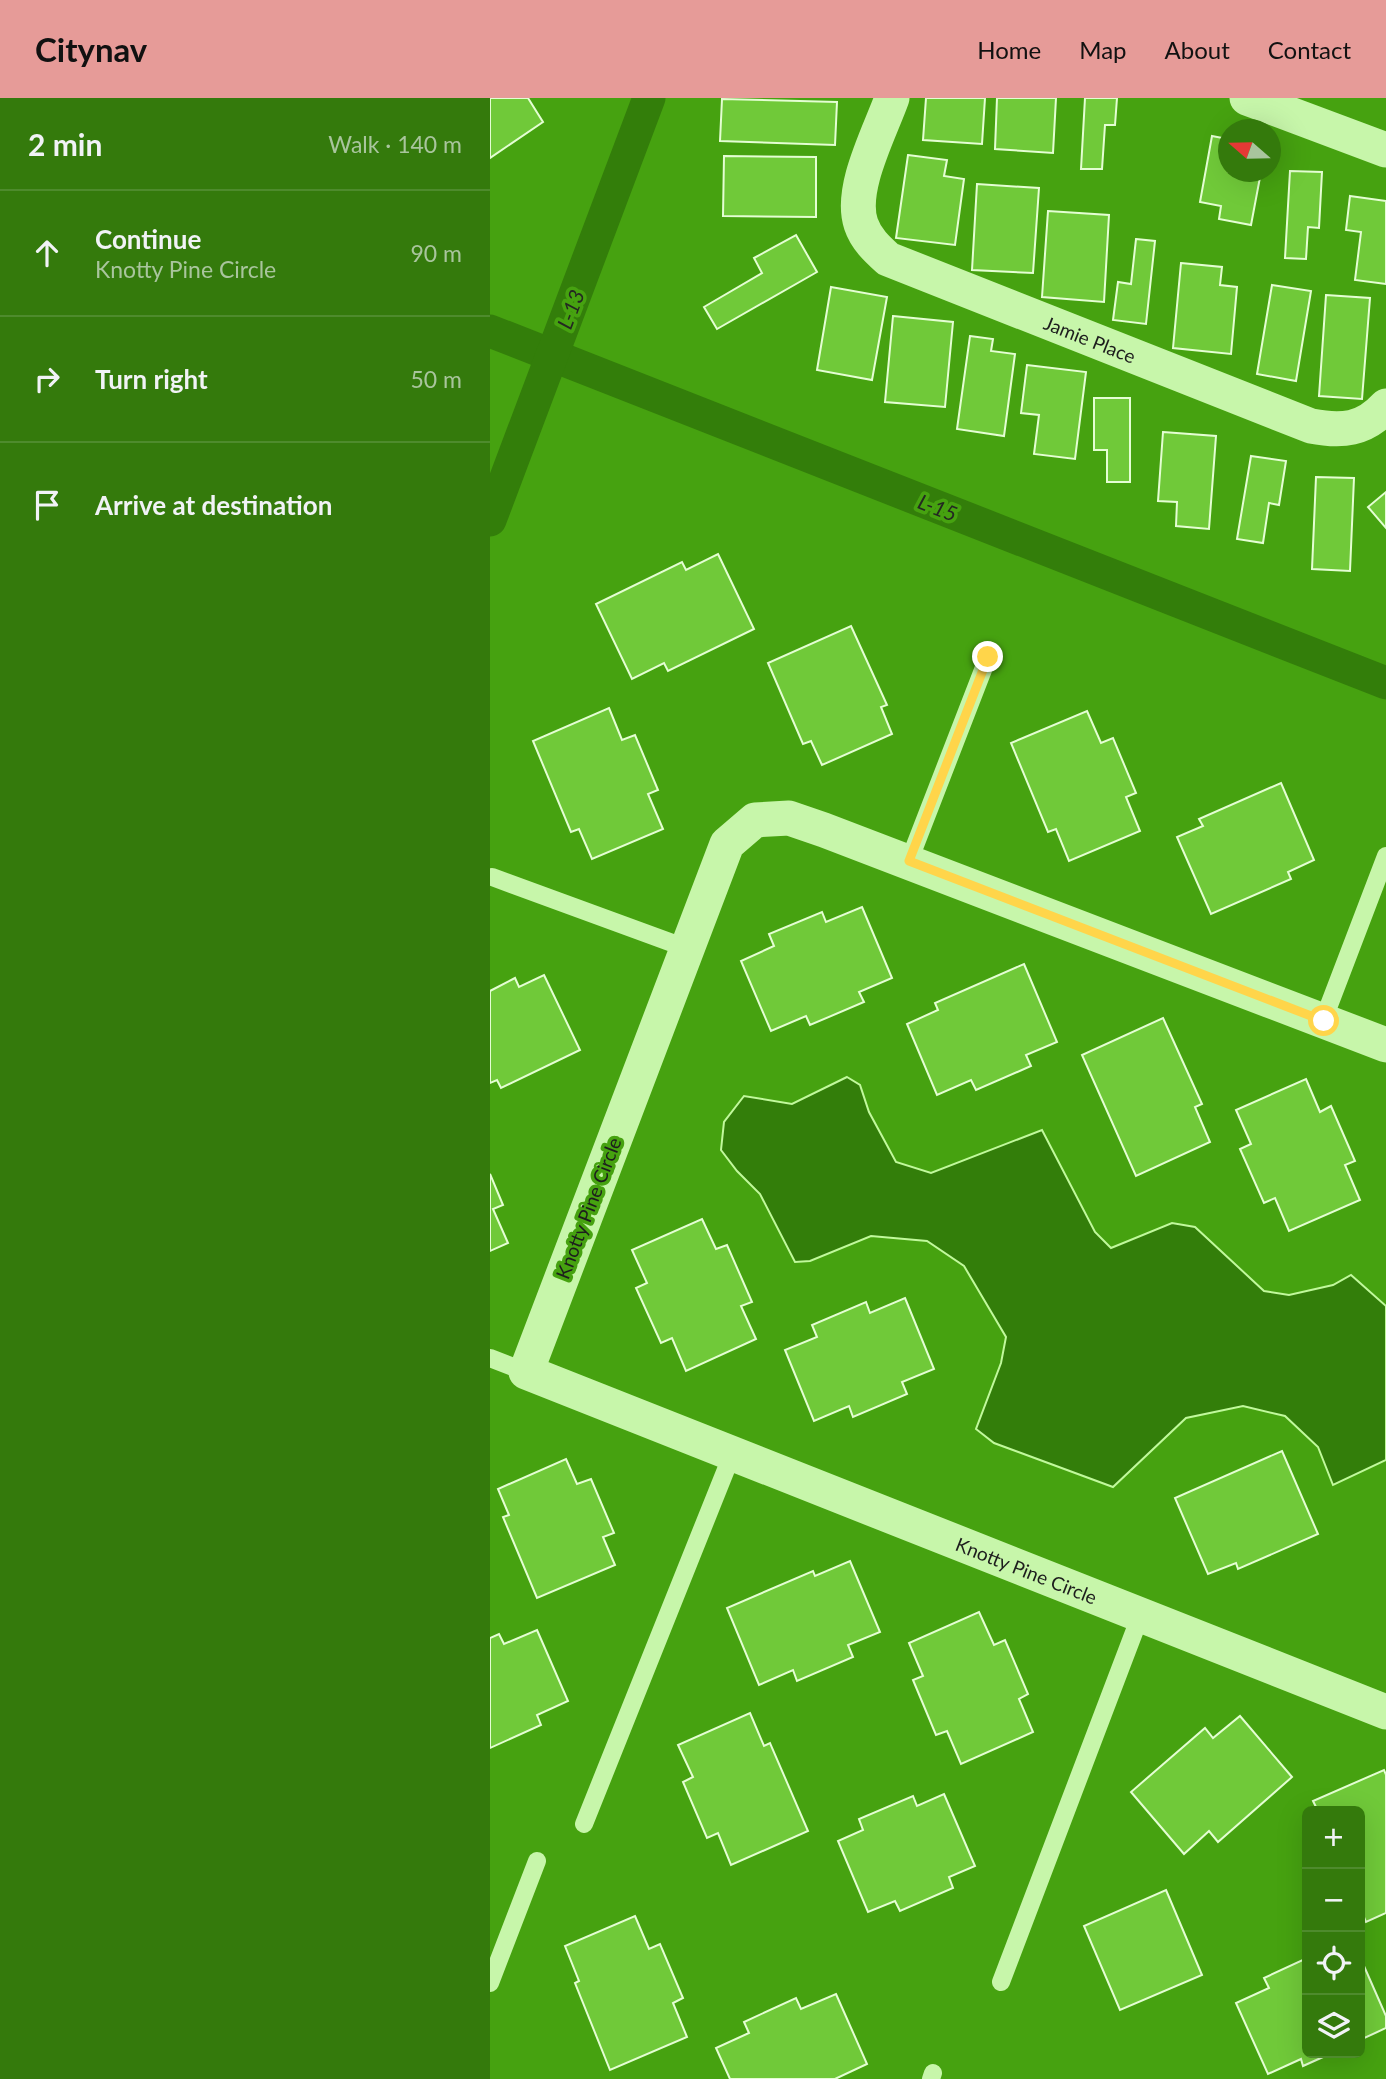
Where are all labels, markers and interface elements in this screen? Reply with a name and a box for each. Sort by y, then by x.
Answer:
text: Citynav [35,29,147,69]
text: Home [977,35,1041,64]
text: Map [1079,35,1127,64]
text: About [1165,35,1230,64]
text: Contact [1268,35,1351,64]
north arrow [1218,119,1281,182]
text: 2 min [28,126,102,162]
text: Walk · 140 m [328,130,462,158]
text: Continue [95,223,201,255]
icon: ahead [28,234,66,272]
text: 90 m [411,239,462,267]
text: Knotty Pine Circle [95,255,276,283]
water label: L-13 [551,286,589,332]
street label: Jamie Place [1041,310,1139,367]
icon: right [28,360,66,398]
text: Turn right [95,363,208,395]
text: 50 m [411,365,462,393]
icon: arrive [28,486,66,524]
water label: L-15 [915,488,961,526]
text: Arrive at destination [95,489,332,521]
route end [972,641,1003,672]
route start [1308,1005,1339,1036]
street label: Knotty Pine Circle [550,1134,626,1282]
street label: Knotty Pine Circle [953,1532,1101,1608]
map controls [1302,1806,1365,2058]
button: + [1302,1806,1365,1869]
button: − [1302,1869,1365,1932]
button: locate [1302,1932,1365,1995]
button: layers [1302,1995,1365,2058]

